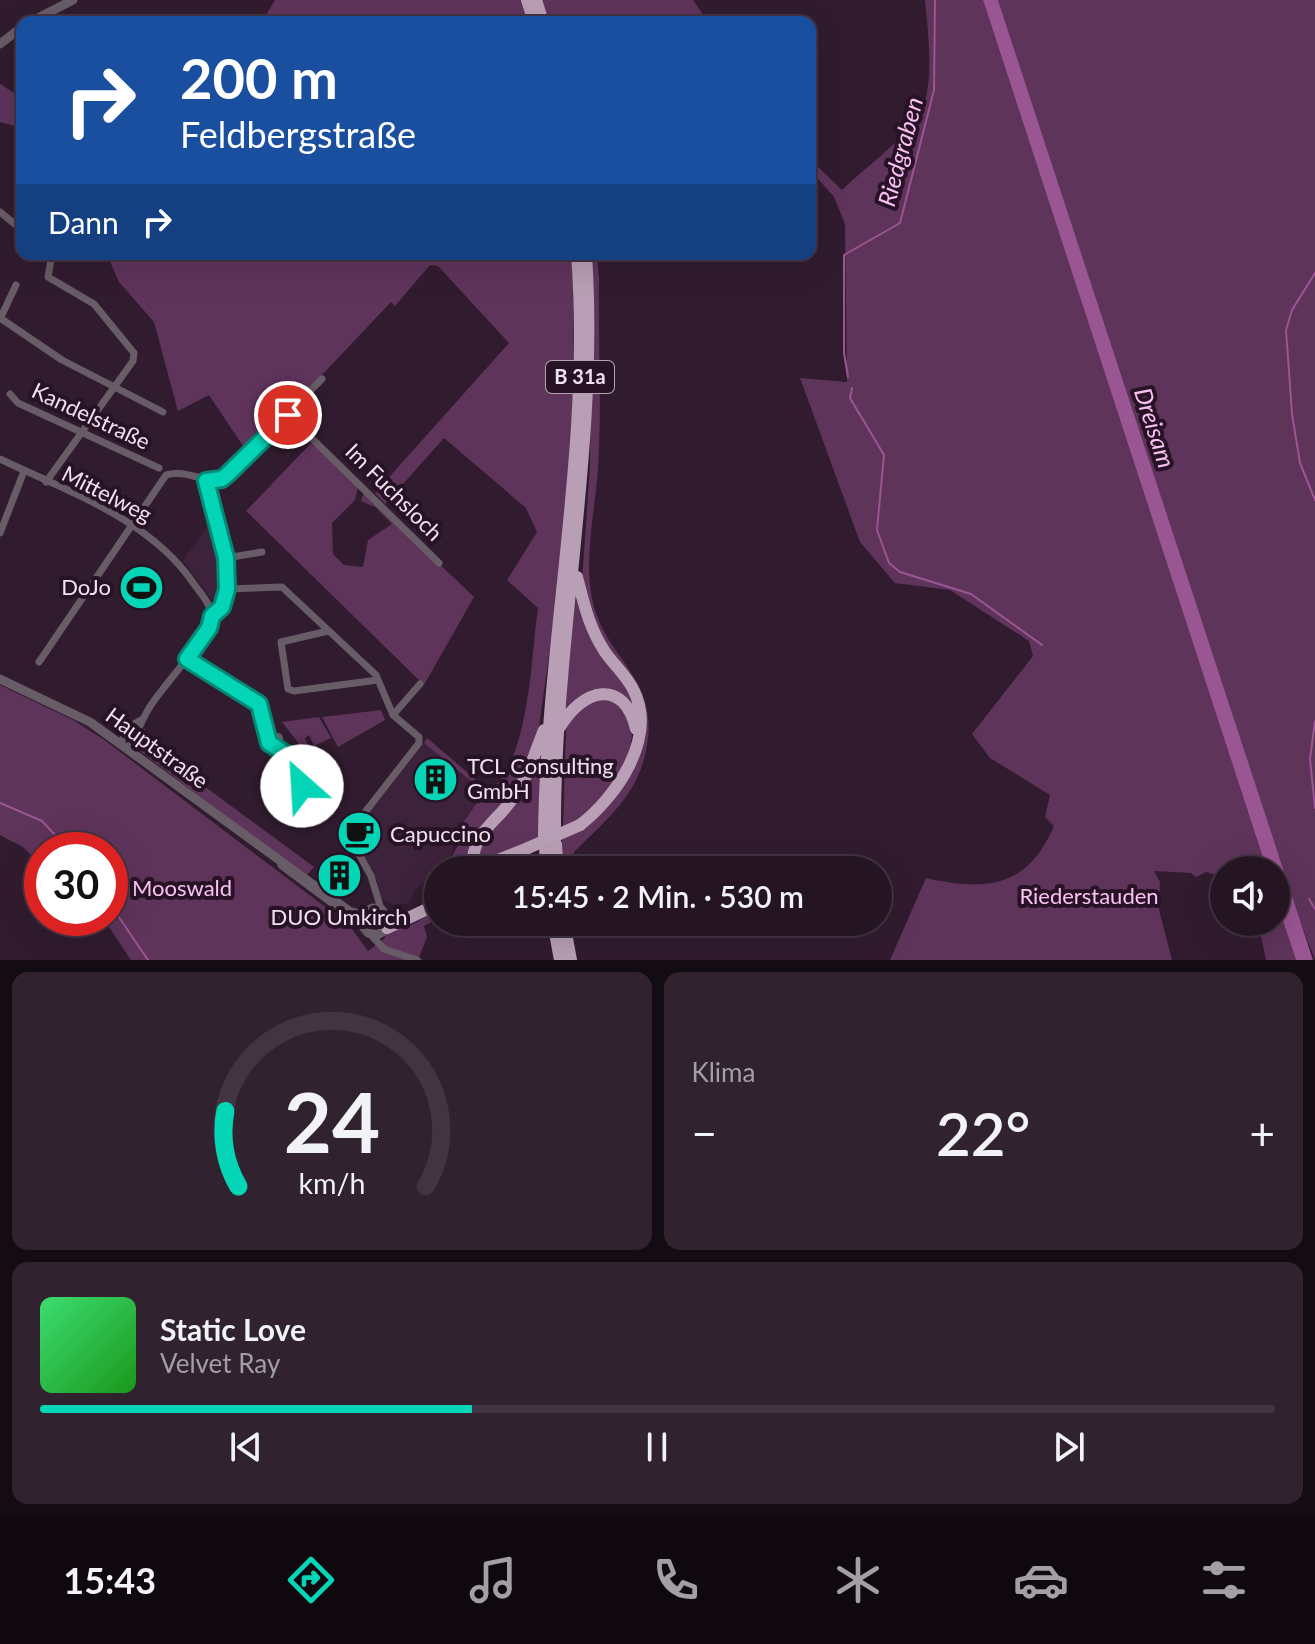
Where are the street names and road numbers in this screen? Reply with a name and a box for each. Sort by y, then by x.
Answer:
road number: B 31a [546,361,614,393]
street label: Kandelstraße [28,376,155,455]
street label: Im Fuchsloch [340,437,449,546]
street label: Mittelweg [58,459,157,528]
street label: Hauptstraße [101,701,214,794]

